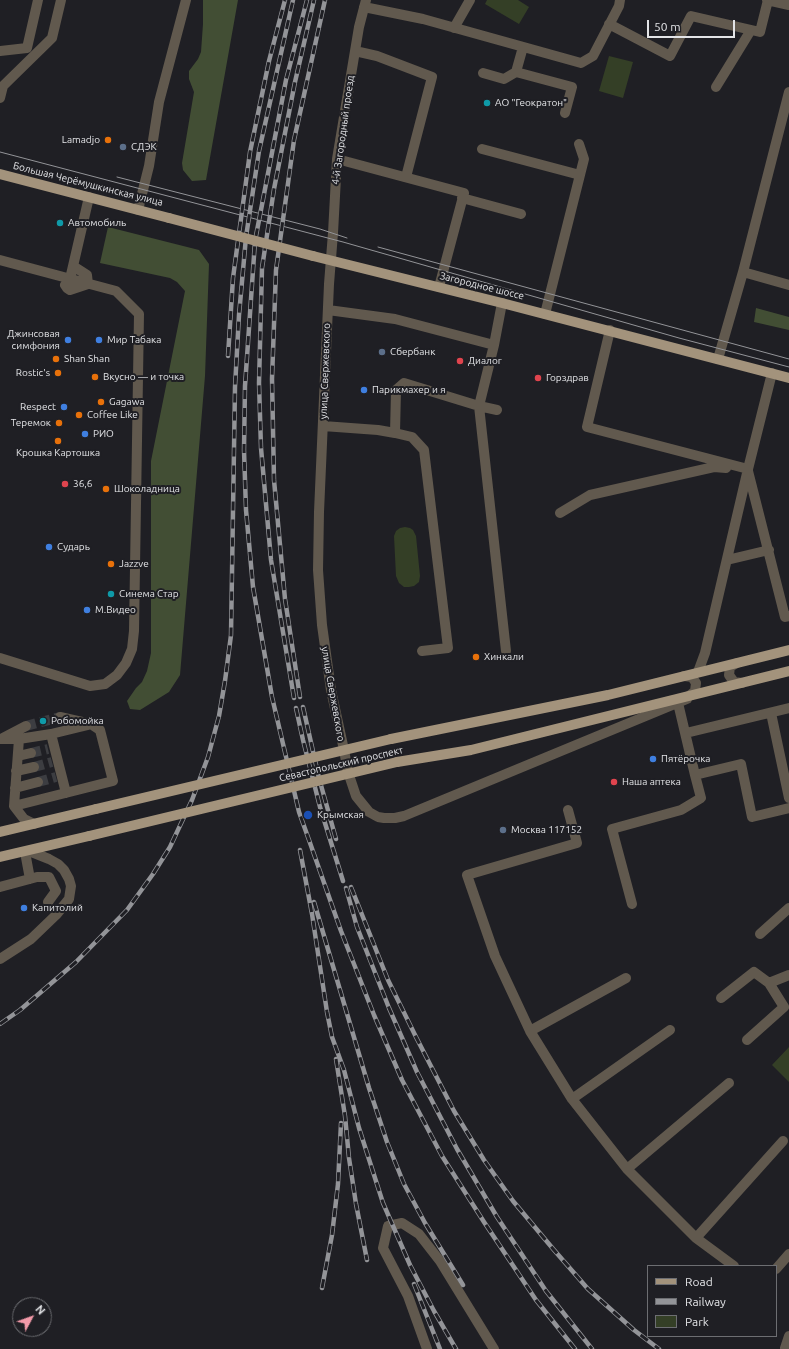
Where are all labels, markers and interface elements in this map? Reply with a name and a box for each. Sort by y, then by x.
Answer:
scale bar [649,12,737,38]
text: 50 m [654,20,681,33]
street label: 4-й Загородный проезд [329,75,357,185]
place label: АО "Геократон" [495,97,567,109]
marker: АО "Геократон" [482,98,492,108]
place label: Lamadjo [62,134,100,146]
marker: Lamadjo [103,135,113,145]
place label: СДЭК [131,141,157,153]
marker: СДЭК [118,142,128,152]
street label: Большая Черёмушкинская улица [12,160,164,208]
place label: Автомобиль [68,217,126,229]
marker: Автомобиль [55,218,65,228]
street label: Загородное шоссе [439,270,525,302]
street label: улица Свержевского [317,323,333,419]
place label: Джинсовая симфония [7,328,60,352]
place label: Мир Табака [107,334,161,346]
marker: Джинсовая симфония [63,335,73,345]
marker: Мир Табака [94,335,104,345]
place label: Сбербанк [390,346,435,358]
marker: Сбербанк [377,347,387,357]
place label: Shan Shan [64,353,110,365]
marker: Shan Shan [51,354,61,364]
place label: Диалог [468,355,502,367]
marker: Диалог [455,356,465,366]
place label: Rostic's [16,367,50,379]
marker: Rostic's [53,368,63,378]
place label: Вкусно — и точка [103,371,184,383]
marker: Вкусно — и точка [90,372,100,382]
place label: Горздрав [546,372,589,384]
marker: Горздрав [533,373,543,383]
place label: Парикмахер и я [372,384,446,396]
marker: Парикмахер и я [359,385,369,395]
place label: Gagawa [109,396,145,408]
marker: Gagawa [96,397,106,407]
place label: Respect [20,401,56,413]
marker: Respect [59,402,69,412]
place label: Coffee Like [87,409,138,421]
marker: Coffee Like [74,410,84,420]
place label: Теремок [11,417,51,429]
marker: Теремок [54,418,64,428]
place label: РИО [93,428,114,440]
marker: РИО [80,429,90,439]
marker: Крошка Картошка [53,436,63,446]
place label: Крошка Картошка [16,447,100,459]
place label: 36,6 [73,478,92,490]
marker: 36,6 [60,479,70,489]
place label: Шоколадница [114,483,180,495]
marker: Шоколадница [101,484,111,494]
place label: Сударь [57,541,90,553]
marker: Сударь [44,542,54,552]
place label: Jazzve [119,558,149,570]
marker: Jazzve [106,559,116,569]
place label: Синема Стар [119,588,178,600]
marker: Синема Стар [106,589,116,599]
place label: М.Видео [95,604,136,616]
marker: М.Видео [82,605,92,615]
street label: улица Свержевского [319,646,347,742]
place label: Хинкали [484,651,524,663]
marker: Хинкали [471,652,481,662]
place label: Робомойка [51,715,104,727]
marker: Робомойка [38,716,48,726]
street label: Севастопольский проспект [278,744,404,784]
place label: Пятёрочка [661,753,710,765]
marker: Пятёрочка [648,754,658,764]
place label: Наша аптека [622,776,681,788]
marker: Наша аптека [609,777,619,787]
marker: Крымская [302,809,314,821]
place label: Крымская [317,809,364,821]
place label: Москва 117152 [511,824,582,836]
marker: Москва 117152 [498,825,508,835]
place label: Капитолий [32,902,83,914]
marker: Капитолий [19,903,29,913]
legend [647,1265,777,1337]
text: Road [685,1275,713,1288]
text: Railway [685,1295,726,1308]
north arrow [12,1297,52,1337]
text: N [33,1303,48,1317]
text: Park [685,1315,709,1328]

